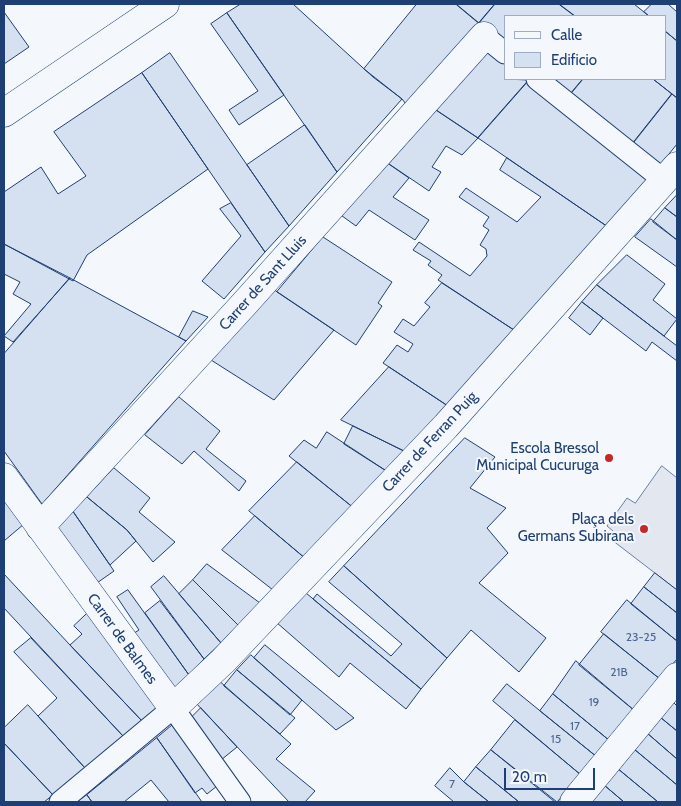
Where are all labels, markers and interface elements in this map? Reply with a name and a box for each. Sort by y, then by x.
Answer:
legend [503,15,666,80]
text: Calle [551,26,582,44]
text: Edificio [551,51,597,69]
street label: Carrer de Sant Lluis [216,232,310,334]
street label: Carrer de Ferran Puig [379,388,481,496]
place label: Escola Bressol Municipal Cucuruga [476,440,599,475]
marker: Escola Bressol Municipal Cucuruga [603,452,615,464]
place label: Plaça dels Germans Subirana [518,511,634,546]
marker: Plaça dels Germans Subirana [638,523,650,535]
street label: Carrer de Balmes [83,590,161,688]
house number: 23-25 [626,630,656,644]
house number: 21B [610,665,628,679]
house number: 19 [589,695,599,709]
house number: 17 [570,719,580,733]
house number: 15 [551,732,561,746]
scale bar [506,758,597,790]
text: 20 m [512,768,547,786]
house number: 7 [449,777,455,791]

